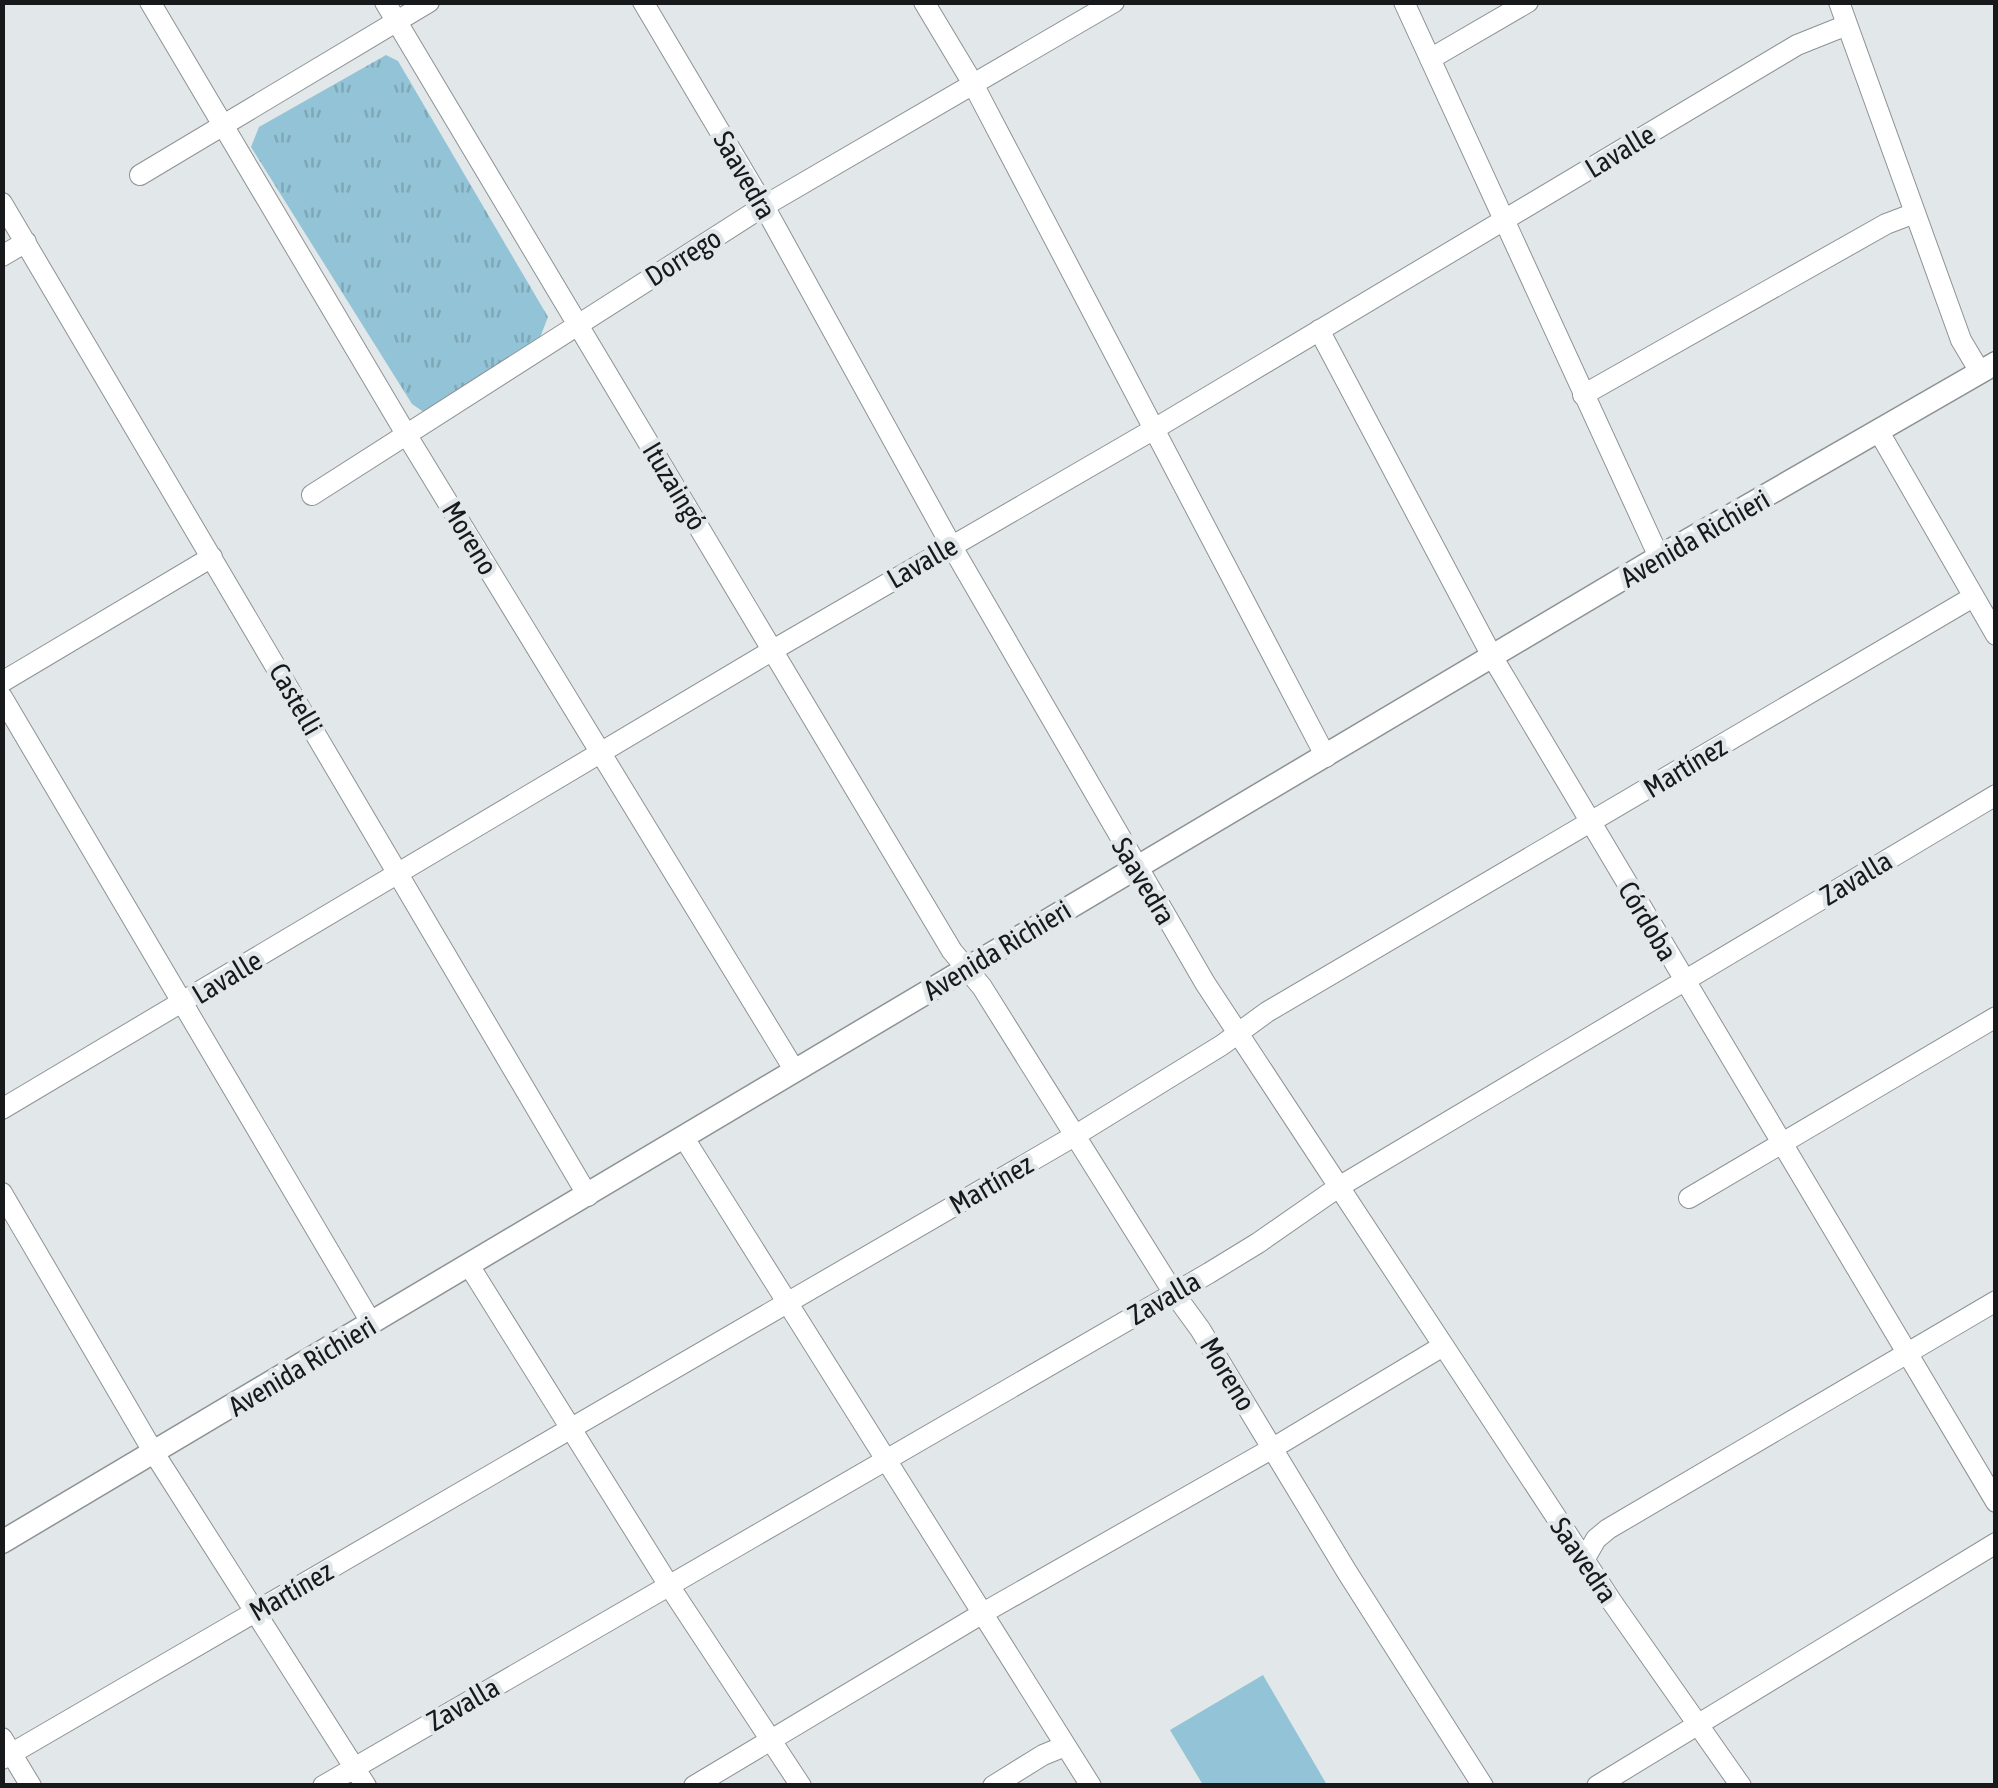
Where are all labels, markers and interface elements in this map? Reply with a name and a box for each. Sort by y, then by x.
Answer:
street label: Lavalle [1579,118,1661,184]
street label: Saavedra [707,126,783,224]
street label: Dorrego [639,222,727,292]
street label: Ituzaingó [636,436,714,536]
street label: Avenida Richieri [1615,483,1775,593]
street label: Moreno [436,496,504,580]
street label: Lavalle [881,529,963,595]
street label: Castelli [263,658,329,740]
street label: Martínez [1638,730,1732,804]
street label: Saavedra [1106,832,1182,930]
street label: Zavalla [1814,844,1898,912]
street label: Córdoba [1612,876,1684,966]
street label: Avenida Richieri [918,894,1076,1006]
street label: Lavalle [186,944,268,1010]
street label: Martínez [944,1147,1038,1221]
street label: Zavalla [1122,1265,1206,1331]
street label: Avenida Richieri [223,1310,381,1422]
street label: Moreno [1194,1332,1262,1416]
street label: Saavedra [1544,1511,1624,1609]
street label: Martínez [244,1554,338,1628]
street label: Zavalla [421,1671,505,1737]

